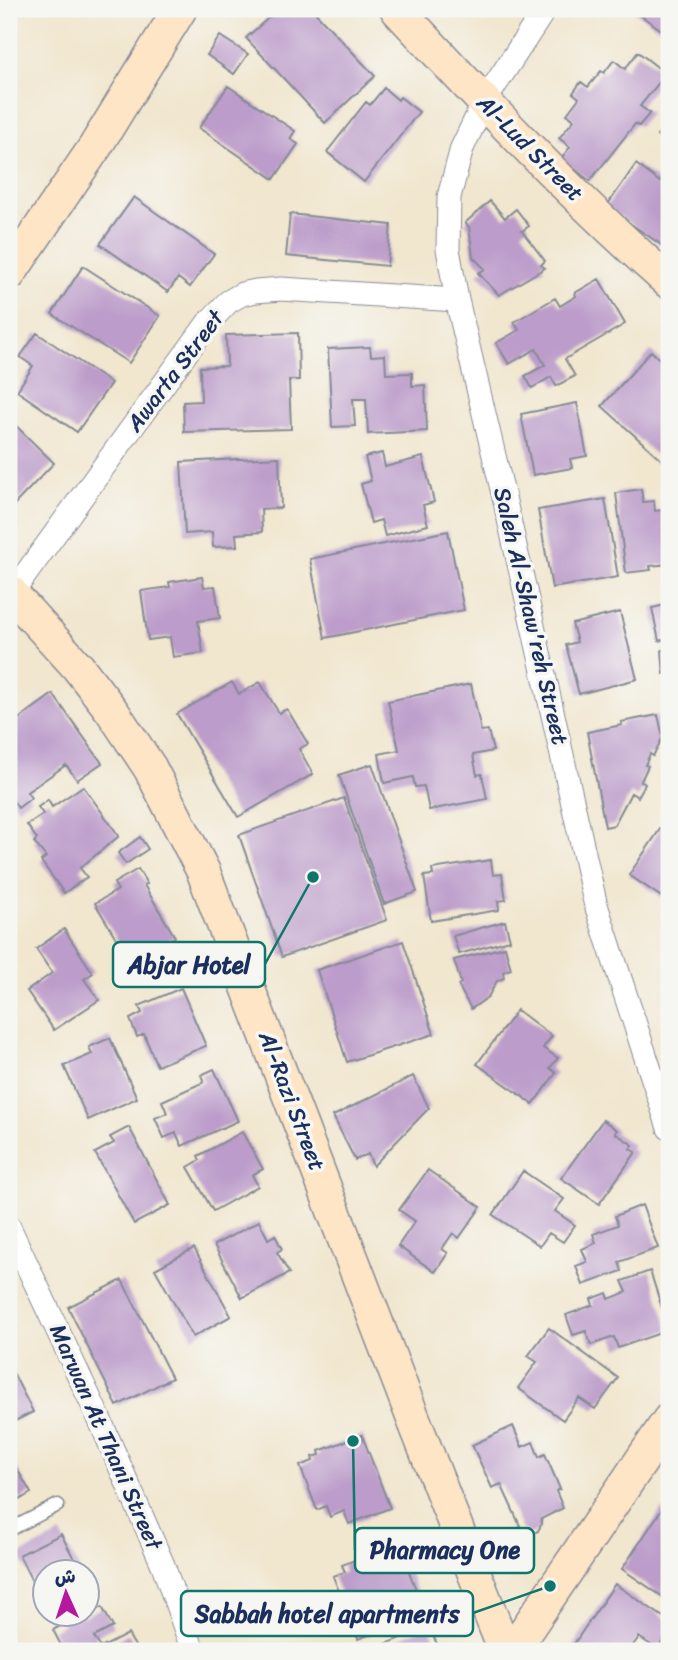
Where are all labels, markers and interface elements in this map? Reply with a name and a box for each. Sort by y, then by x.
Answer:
street label: Al-Lud Street [465,83,594,212]
street label: Awarta Street [114,299,236,442]
street label: Saleh Al-Shaw'reh Street [481,483,581,749]
callout: Abjar Hotel [113,942,265,987]
text: Abjar Hotel [127,944,252,986]
street label: Al-Razi Street [246,1024,338,1177]
street label: Marwan At Thani Street [38,1317,175,1558]
callout: Pharmacy One [355,1528,534,1573]
text: Pharmacy One [370,1529,521,1571]
north arrow [32,1558,102,1628]
text: ش [54,1559,77,1594]
callout: Sabbah hotel apartments [181,1591,473,1636]
text: Sabbah hotel apartments [193,1593,460,1635]

